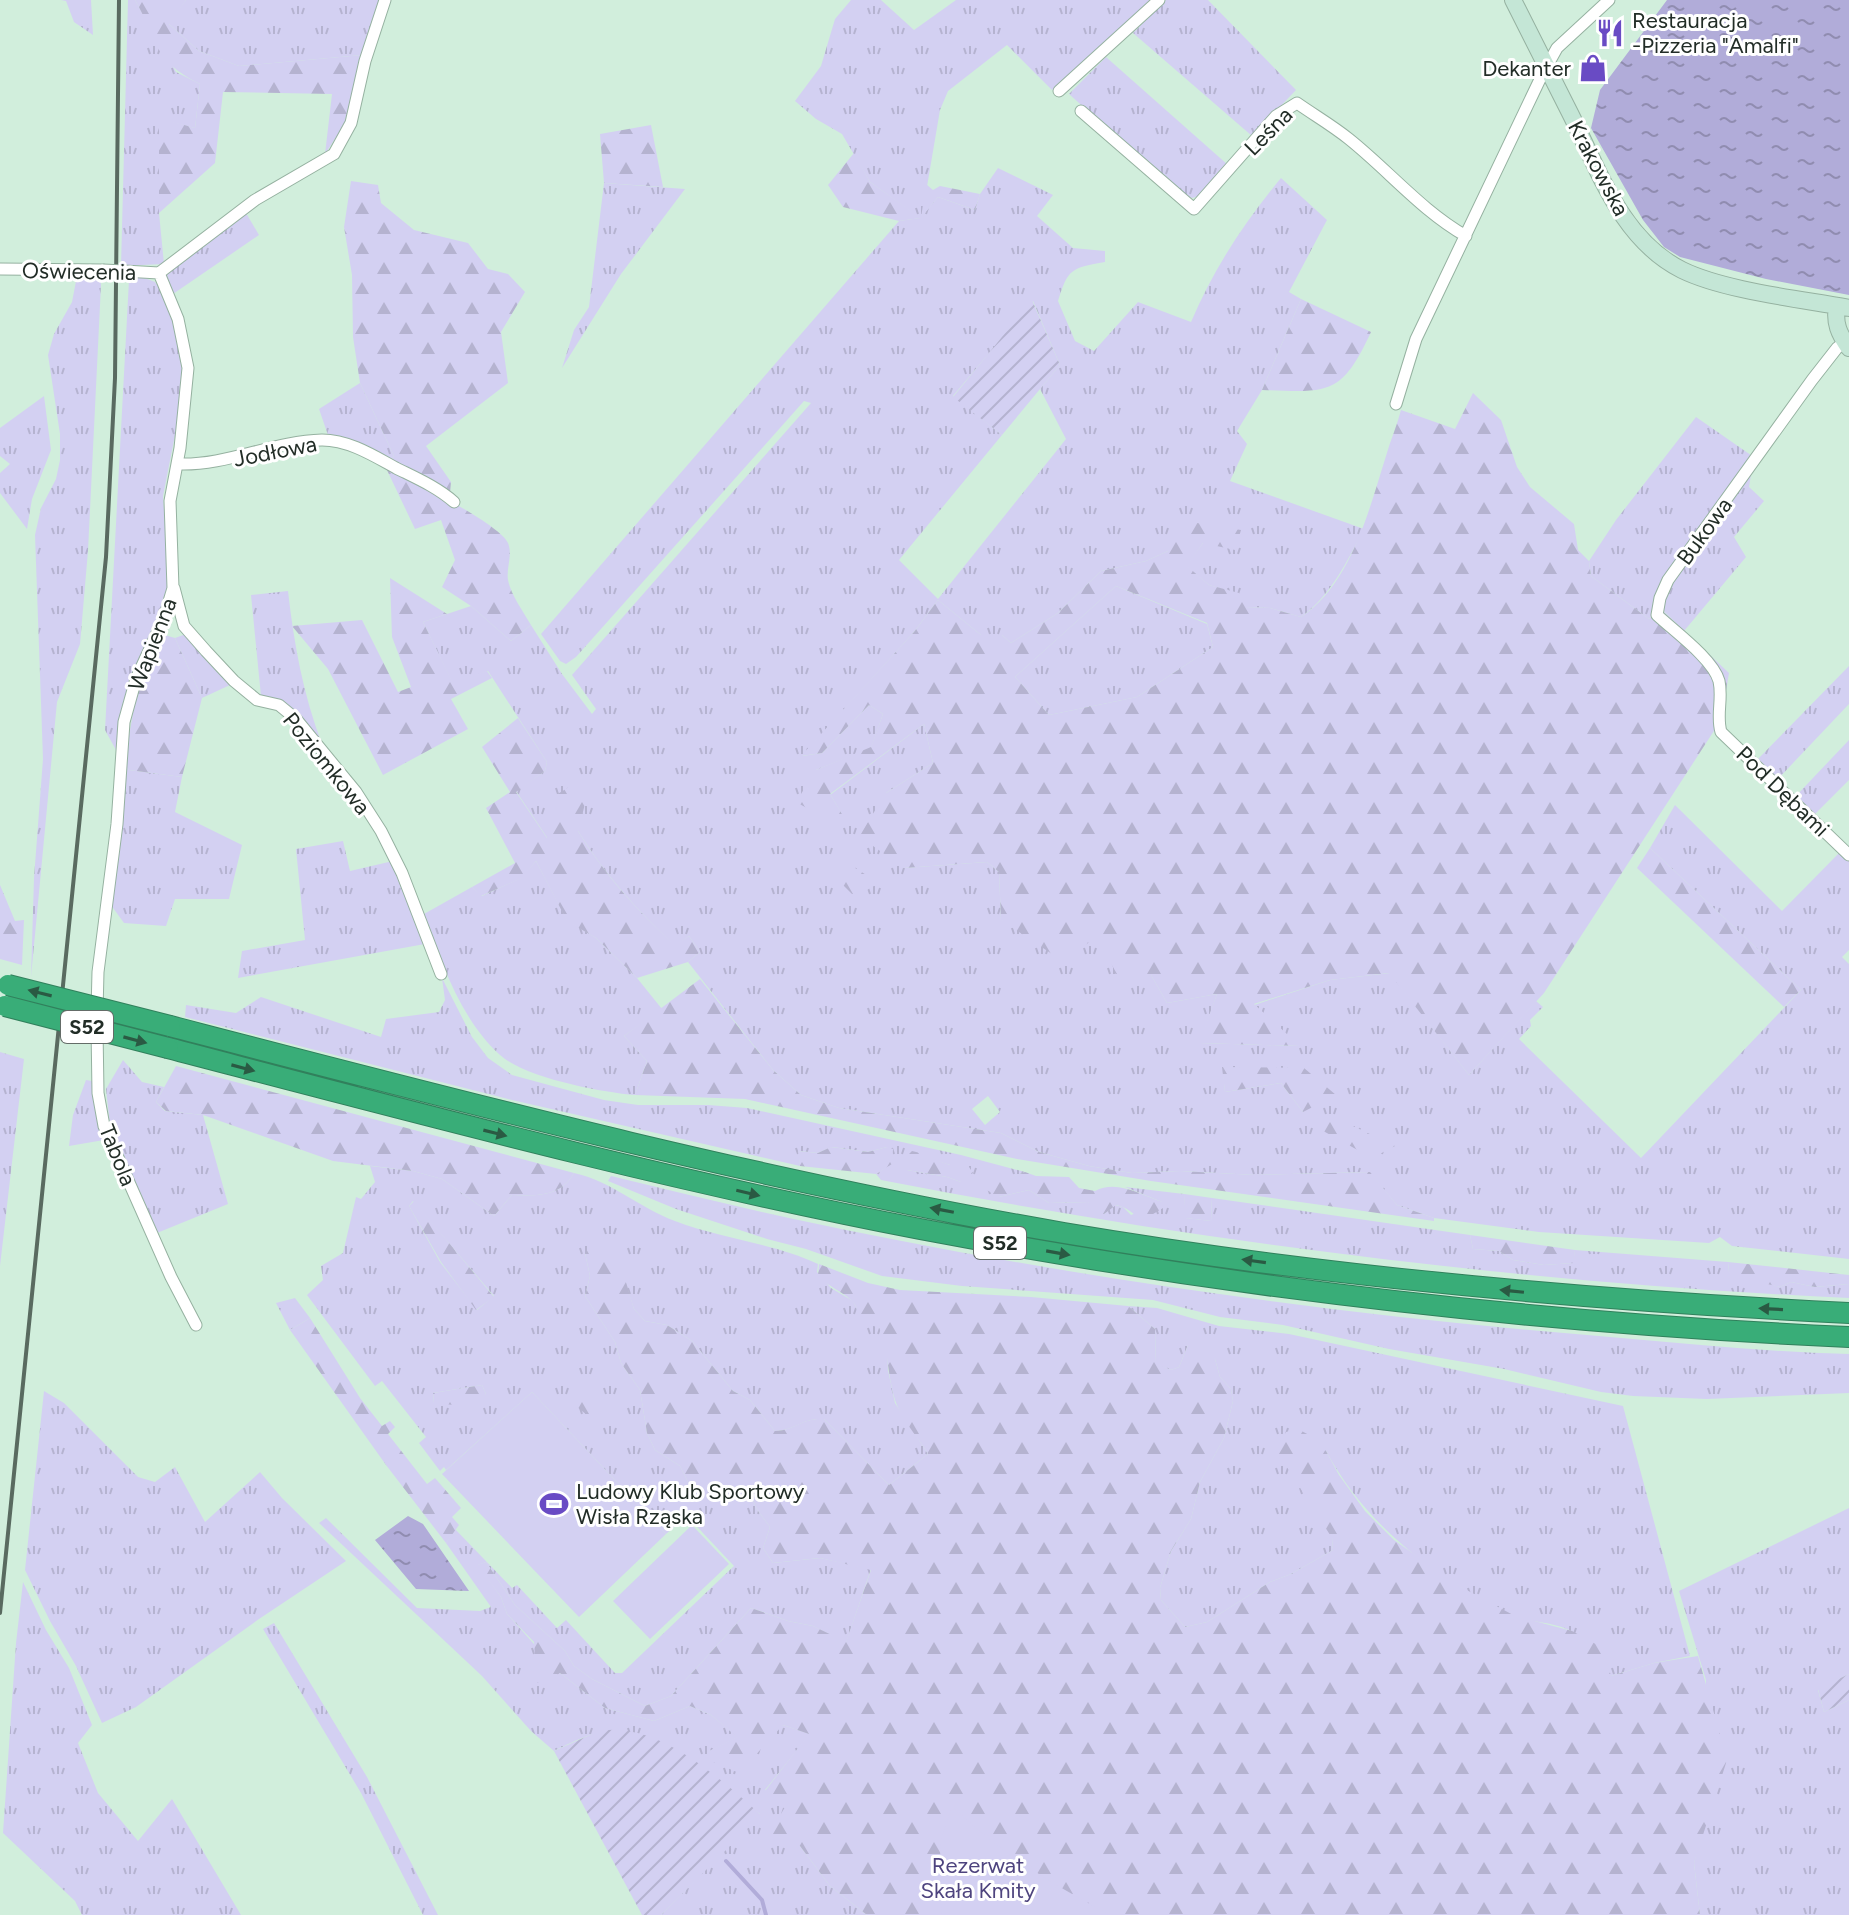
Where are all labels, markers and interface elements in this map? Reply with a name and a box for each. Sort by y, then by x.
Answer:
place label: Restauracja -Pizzeria "Amalfi" [1632,7,1799,59]
restaurant icon: Restauracja -Pizzeria "Amalfi" [1595,18,1625,48]
shop icon: Dekanter [1578,53,1608,83]
place label: Dekanter [1482,55,1572,82]
street label: Leśna [1239,102,1298,161]
street label: Krakowska [1562,116,1635,221]
street label: Oświecenia [22,257,136,286]
street label: Jodłowa [231,430,319,473]
street label: Bukowa [1671,492,1738,570]
street label: Wapienna [122,594,183,694]
street label: Poziomkowa [277,707,376,820]
street label: Pod Dębami [1731,740,1835,842]
one-way arrow [27,986,52,998]
road number: S52 [61,1011,113,1043]
one-way arrow [123,1034,148,1046]
one-way arrow [231,1062,256,1074]
street label: Tabola [93,1121,142,1190]
one-way arrow [483,1127,508,1139]
one-way arrow [736,1187,761,1200]
one-way arrow [929,1203,954,1215]
road number: S52 [974,1227,1026,1259]
one-way arrow [1046,1248,1071,1260]
one-way arrow [1241,1254,1266,1267]
one-way arrow [1499,1284,1524,1297]
one-way arrow [1758,1302,1783,1315]
place label: Ludowy Klub Sportowy Wisła Rząska [576,1478,805,1530]
sports icon: Ludowy Klub Sportowy Wisła Rząska [539,1489,569,1519]
park label: Rezerwat Skała Kmity [920,1852,1036,1904]

